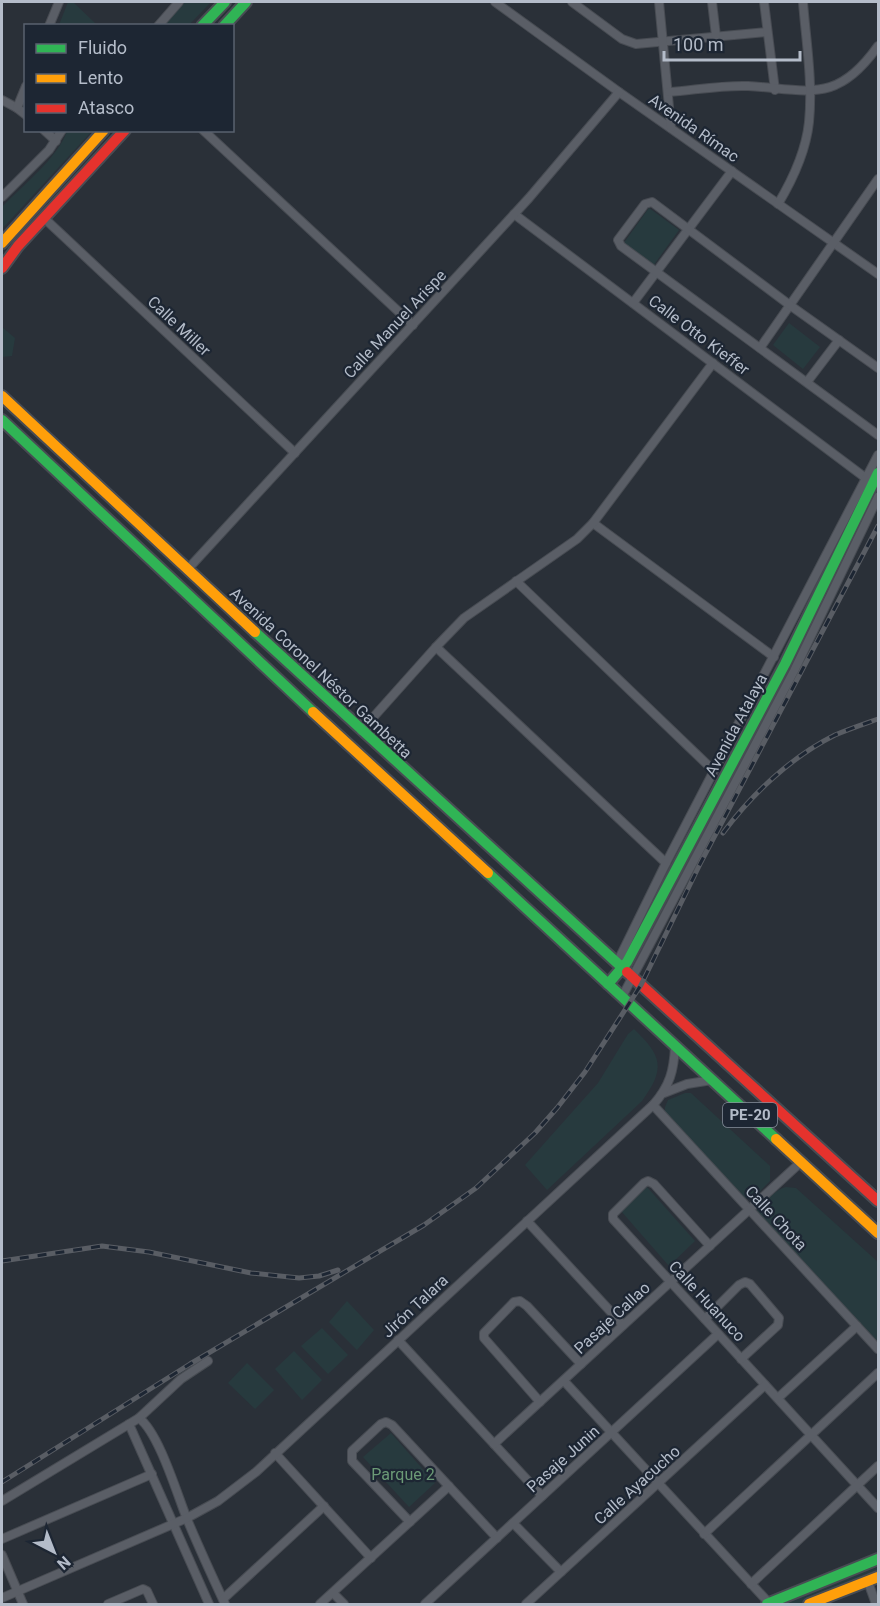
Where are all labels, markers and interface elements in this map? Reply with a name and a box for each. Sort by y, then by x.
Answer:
legend [24,24,234,132]
scale bar [664,24,800,62]
text: 100 m [673,34,724,55]
text: Fluido [78,37,127,58]
text: Lento [78,67,123,88]
street label: Avenida Rímac [645,90,743,166]
text: Atasco [78,97,134,118]
street label: Calle Manuel Arispe [340,266,450,382]
street label: Calle Otto Kieffer [645,291,754,379]
street label: Calle Miller [144,292,215,360]
street label: Avenida Coronel Néstor Gambetta [226,584,416,762]
street label: Avenida Atalaya [701,670,771,780]
road number: PE-20 [723,1103,777,1127]
street label: Calle Chota [741,1182,811,1254]
street label: Calle Huanuco [665,1257,749,1345]
street label: Jirón Talara [378,1271,452,1341]
street label: Pasaje Callao [570,1278,654,1358]
street label: Pasaje Junin [523,1421,603,1497]
street label: Calle Ayacucho [590,1441,684,1529]
park label: Parque 2 [371,1465,435,1484]
north arrow [24,1522,84,1582]
text: N [53,1552,74,1574]

